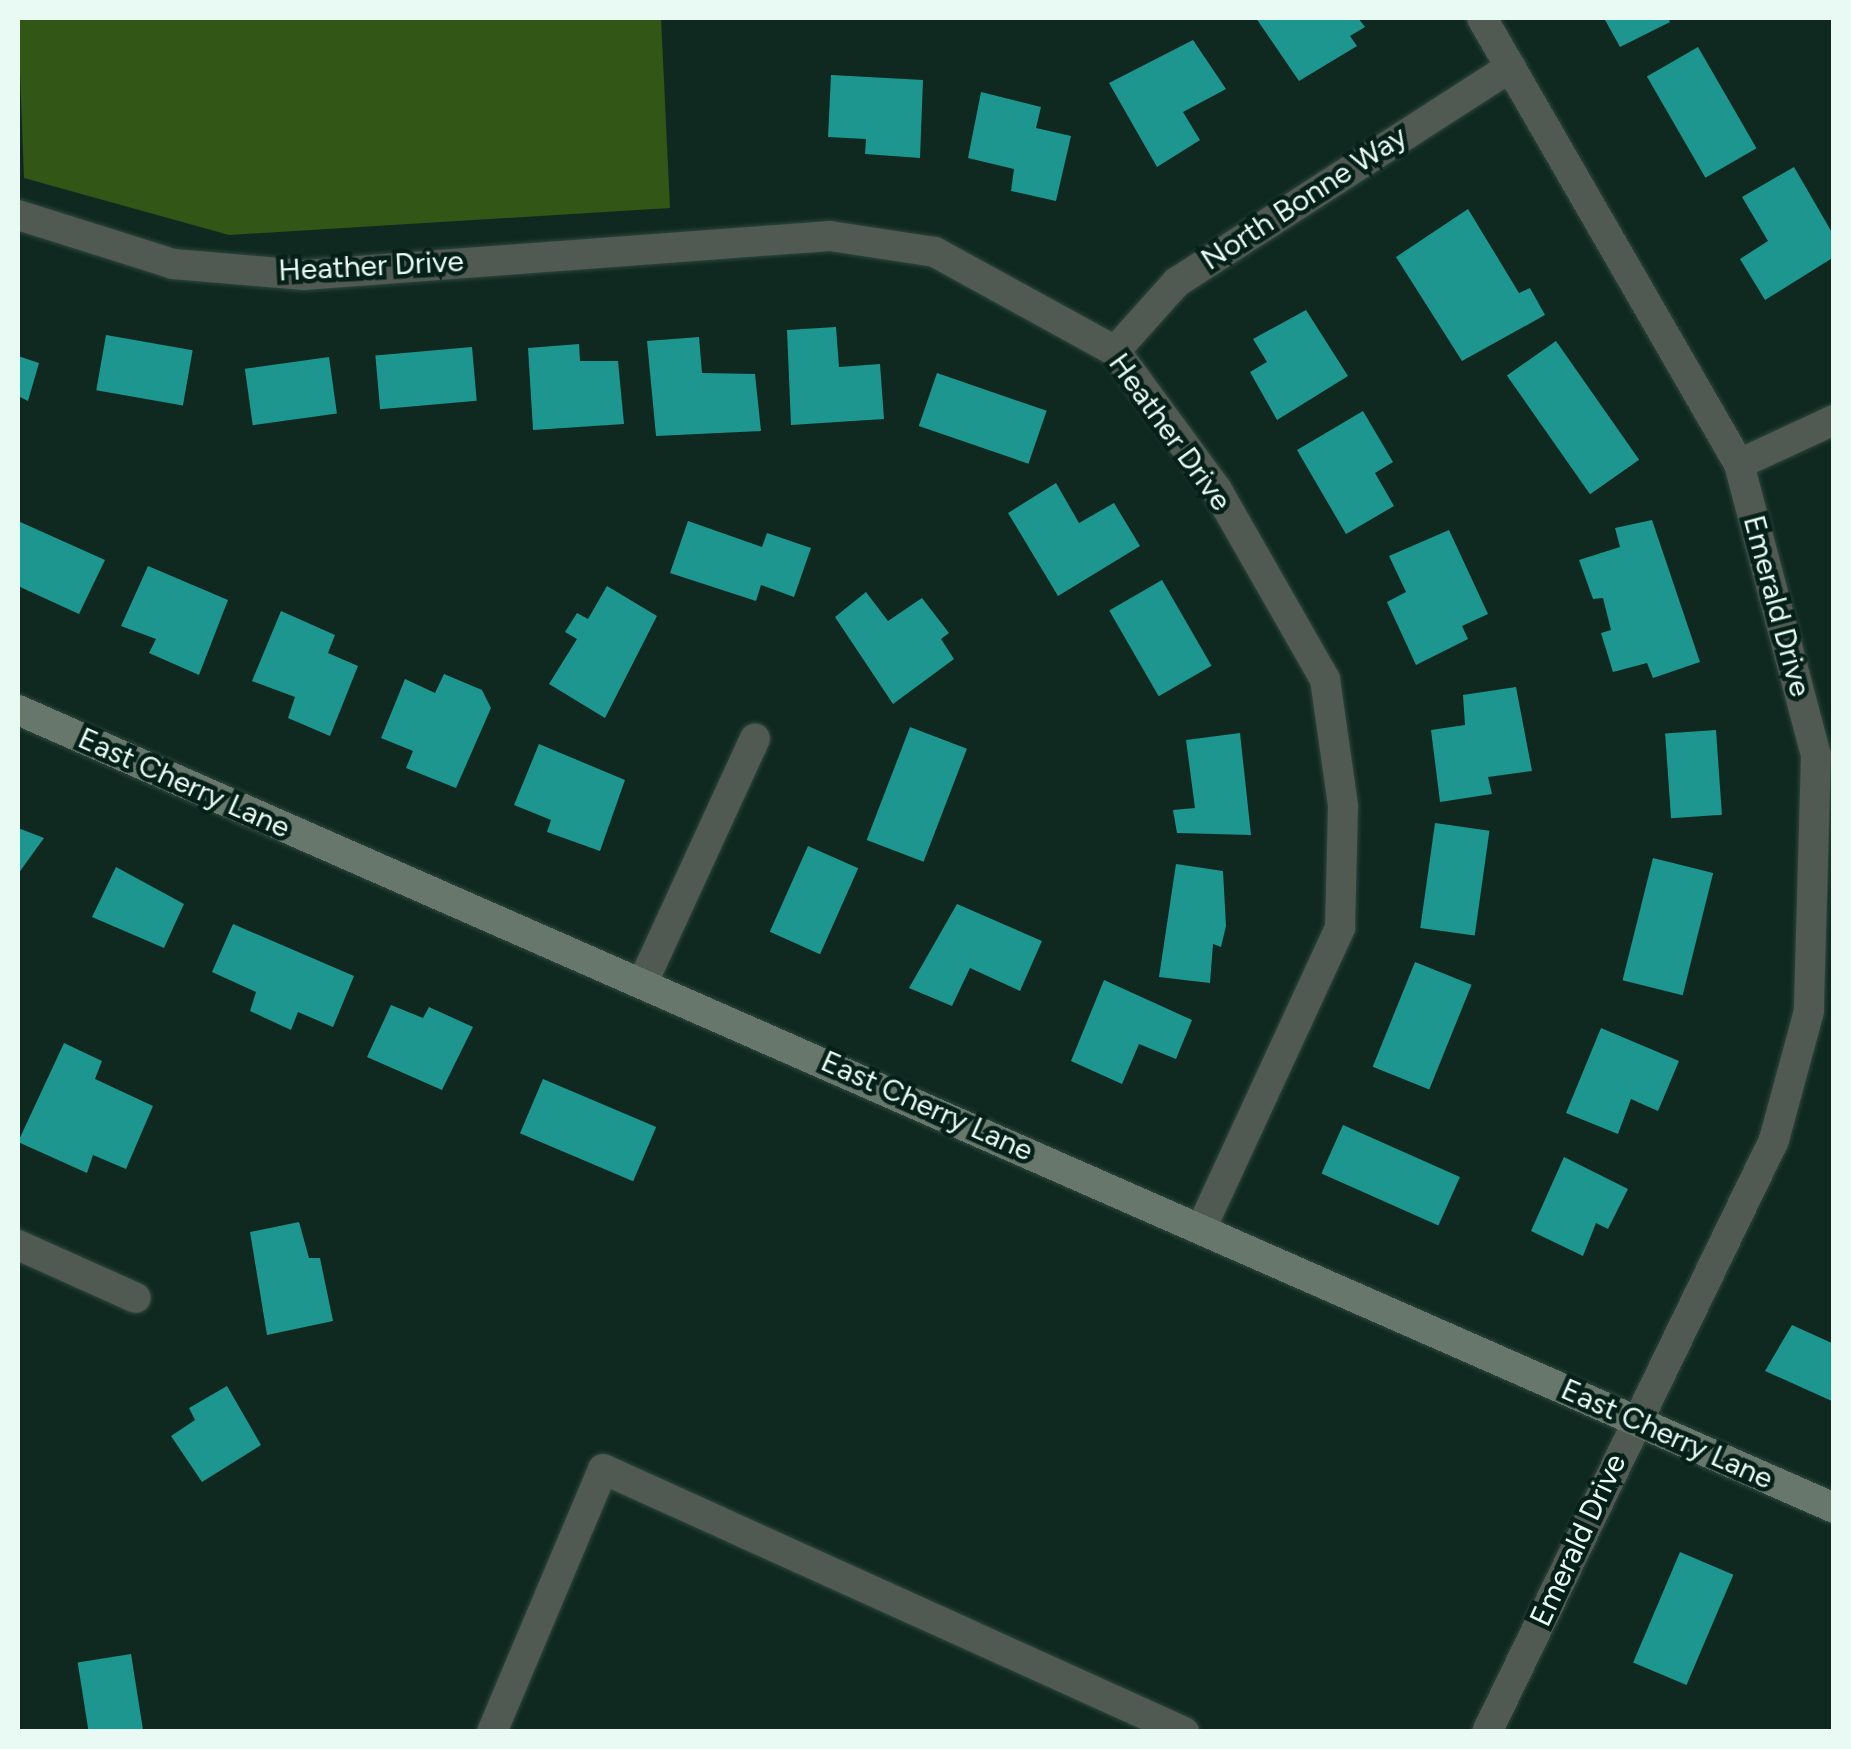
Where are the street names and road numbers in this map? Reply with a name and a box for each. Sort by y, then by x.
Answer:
street label: North Bonne Way [1195,118,1413,278]
street label: Heather Drive [277,243,465,289]
street label: Heather Drive [1101,346,1239,518]
street label: Emerald Drive [1736,511,1818,701]
street label: East Cherry Lane [73,720,295,846]
street label: East Cherry Lane [816,1043,1038,1169]
street label: East Cherry Lane [1556,1371,1778,1497]
street label: Emerald Drive [1522,1448,1634,1632]

